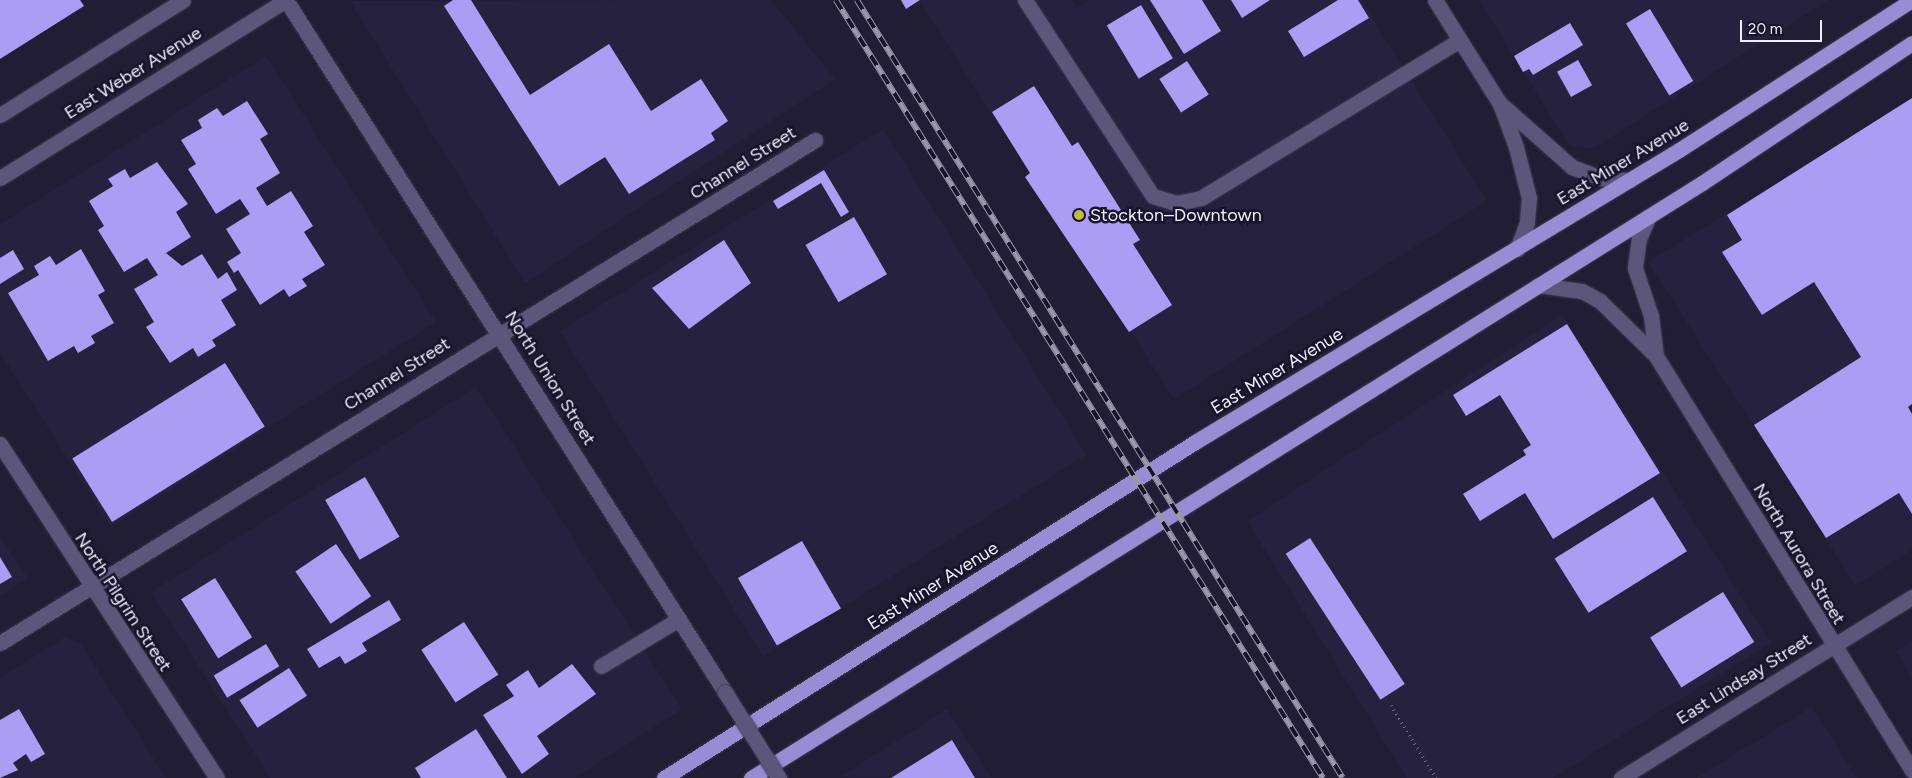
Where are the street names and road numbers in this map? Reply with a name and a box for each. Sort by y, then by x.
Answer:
street label: East Weber Avenue [60,22,206,124]
street label: East Miner Avenue [1553,114,1693,210]
street label: Channel Street [686,122,800,204]
street label: North Union Street [500,307,600,449]
street label: East Miner Avenue [1207,323,1347,419]
street label: Channel Street [340,333,454,415]
street label: North Aurora Street [1748,480,1850,628]
street label: North Pilgrim Street [70,528,176,676]
street label: East Miner Avenue [864,537,1002,635]
street label: East Lindsay Street [1672,629,1816,729]

